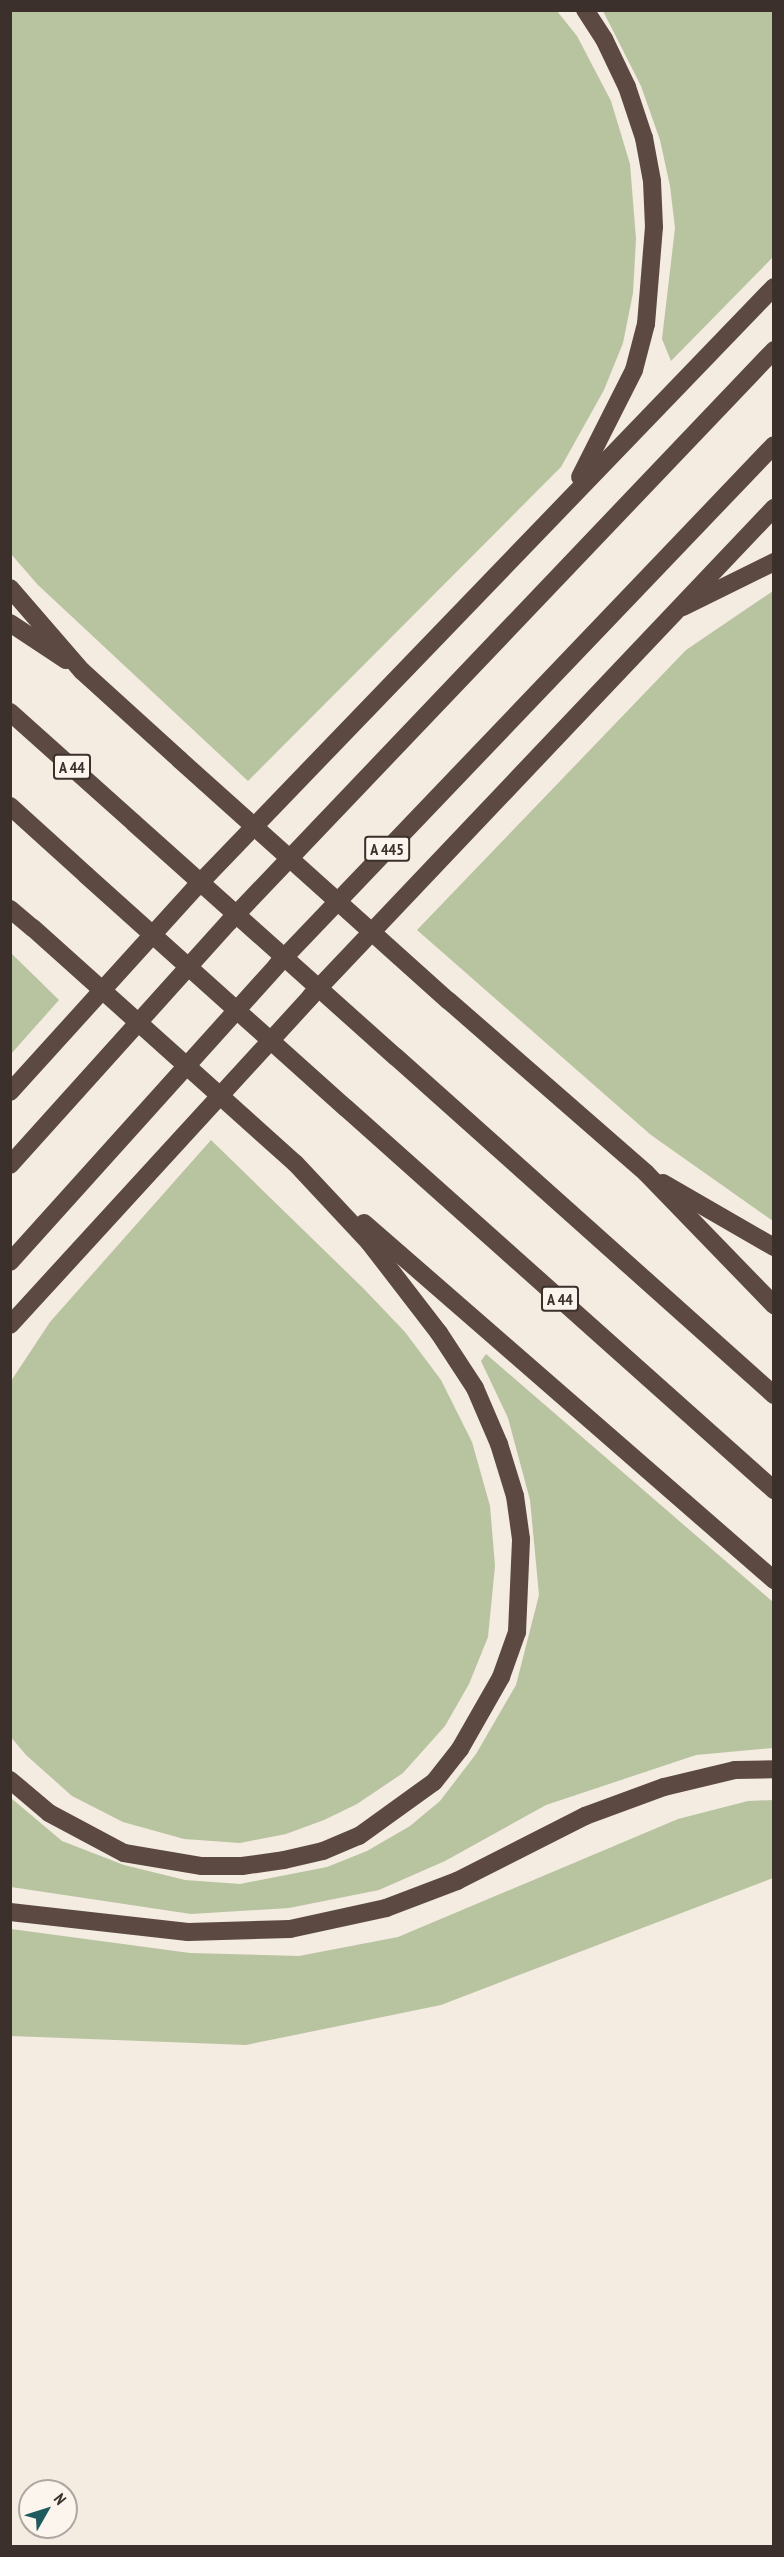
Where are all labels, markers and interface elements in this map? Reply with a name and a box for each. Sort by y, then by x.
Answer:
road number: A 44 [52,754,92,780]
road number: A 445 [363,836,411,862]
road number: A 44 [540,1286,580,1312]
north arrow [18,2479,78,2539]
text: N [50,2489,71,2509]

